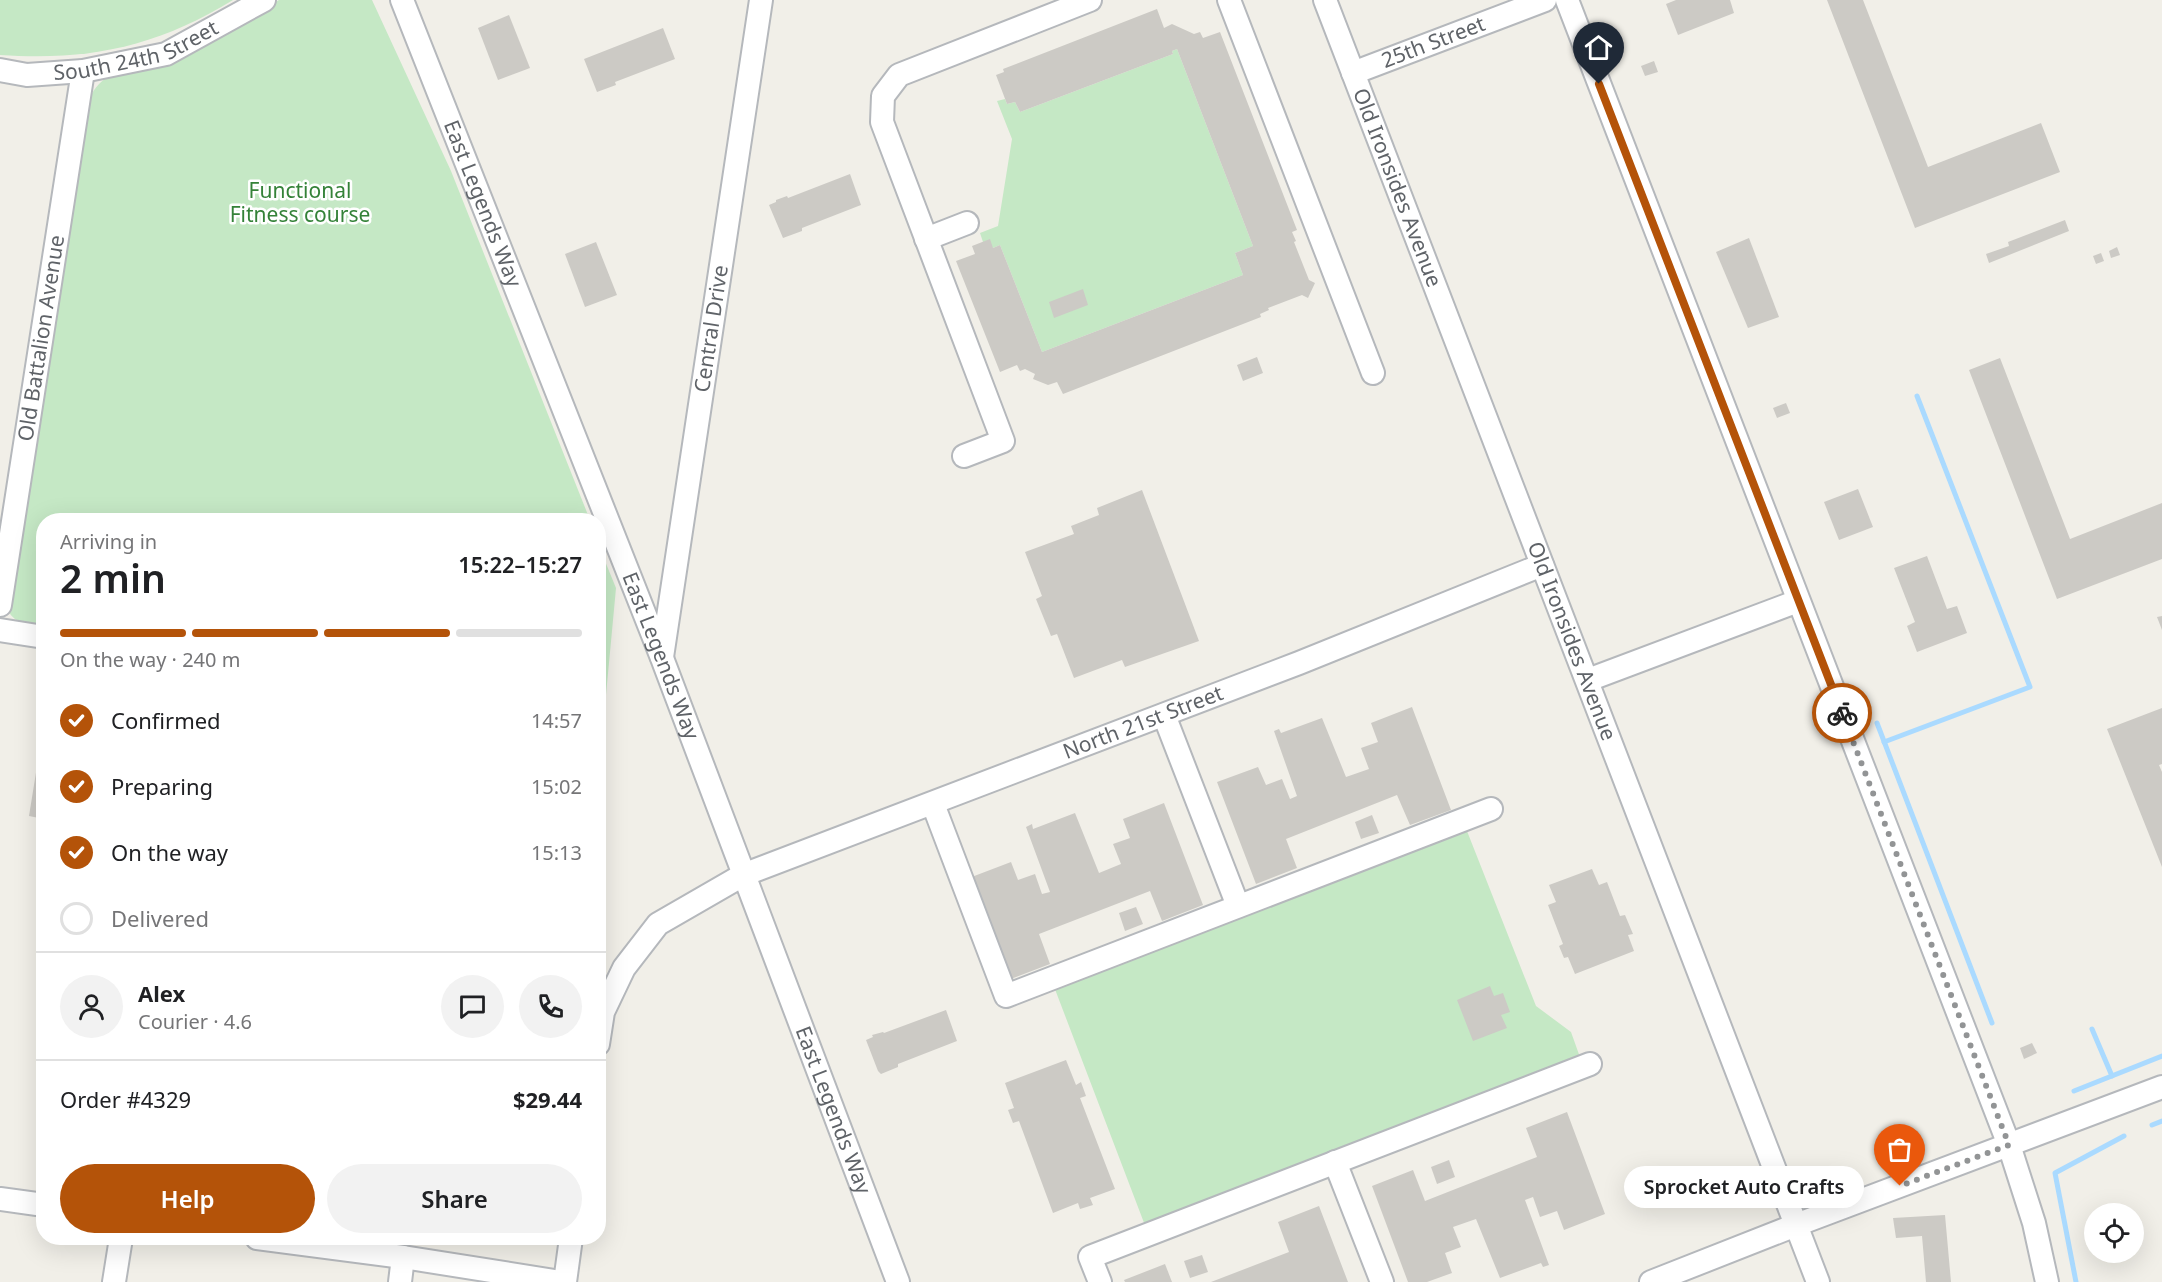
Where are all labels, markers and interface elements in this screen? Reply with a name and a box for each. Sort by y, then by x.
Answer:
street label: 25th Street [1377,9,1489,74]
street label: South 24th Street [52,13,223,86]
pin [1573,22,1624,84]
icon: home [1582,31,1615,64]
street label: Old Ironsides Avenue [1347,84,1449,291]
street label: East Legends Way [438,116,529,291]
park label: Functional Fitness course [230,176,370,228]
street label: Old Battalion Avenue [11,233,70,443]
street label: Central Drive [687,263,734,394]
text: Arriving in [60,528,157,555]
street label: Old Ironsides Avenue [1522,537,1623,744]
text: 15:22–15:27 [458,549,582,579]
text: 2 min [60,551,166,604]
street label: East Legends Way [616,568,707,743]
text: On the way · 240 m [60,646,240,673]
street label: North 21st Street [1059,678,1227,765]
courier [1812,683,1872,743]
icon: bike [1826,697,1859,730]
icon: check [60,704,93,737]
text: Confirmed [111,705,221,735]
text: 14:57 [531,707,582,734]
icon: check [60,770,93,803]
text: Preparing [111,771,213,801]
text: 15:02 [531,773,582,800]
icon: check [60,836,93,869]
text: On the way [111,837,228,867]
text: 15:13 [531,839,582,866]
text: Delivered [111,903,209,933]
button: person [60,975,123,1038]
button: chat [441,975,504,1038]
button: phone [519,975,582,1038]
text: Alex [138,978,185,1008]
text: Courier · 4.6 [138,1008,252,1035]
street label: East Legends Way [790,1022,879,1198]
text: Order #4329 [60,1084,191,1114]
text: $29.44 [513,1084,582,1114]
pin [1874,1124,1925,1186]
icon: bag [1883,1133,1916,1166]
button: Help [60,1164,315,1233]
button: Share [327,1164,582,1233]
callout: Sprocket Auto Crafts [1624,1165,1864,1207]
text: Sprocket Auto Crafts [1644,1173,1844,1200]
map controls [2084,1203,2144,1263]
button: locate [2084,1203,2144,1263]

